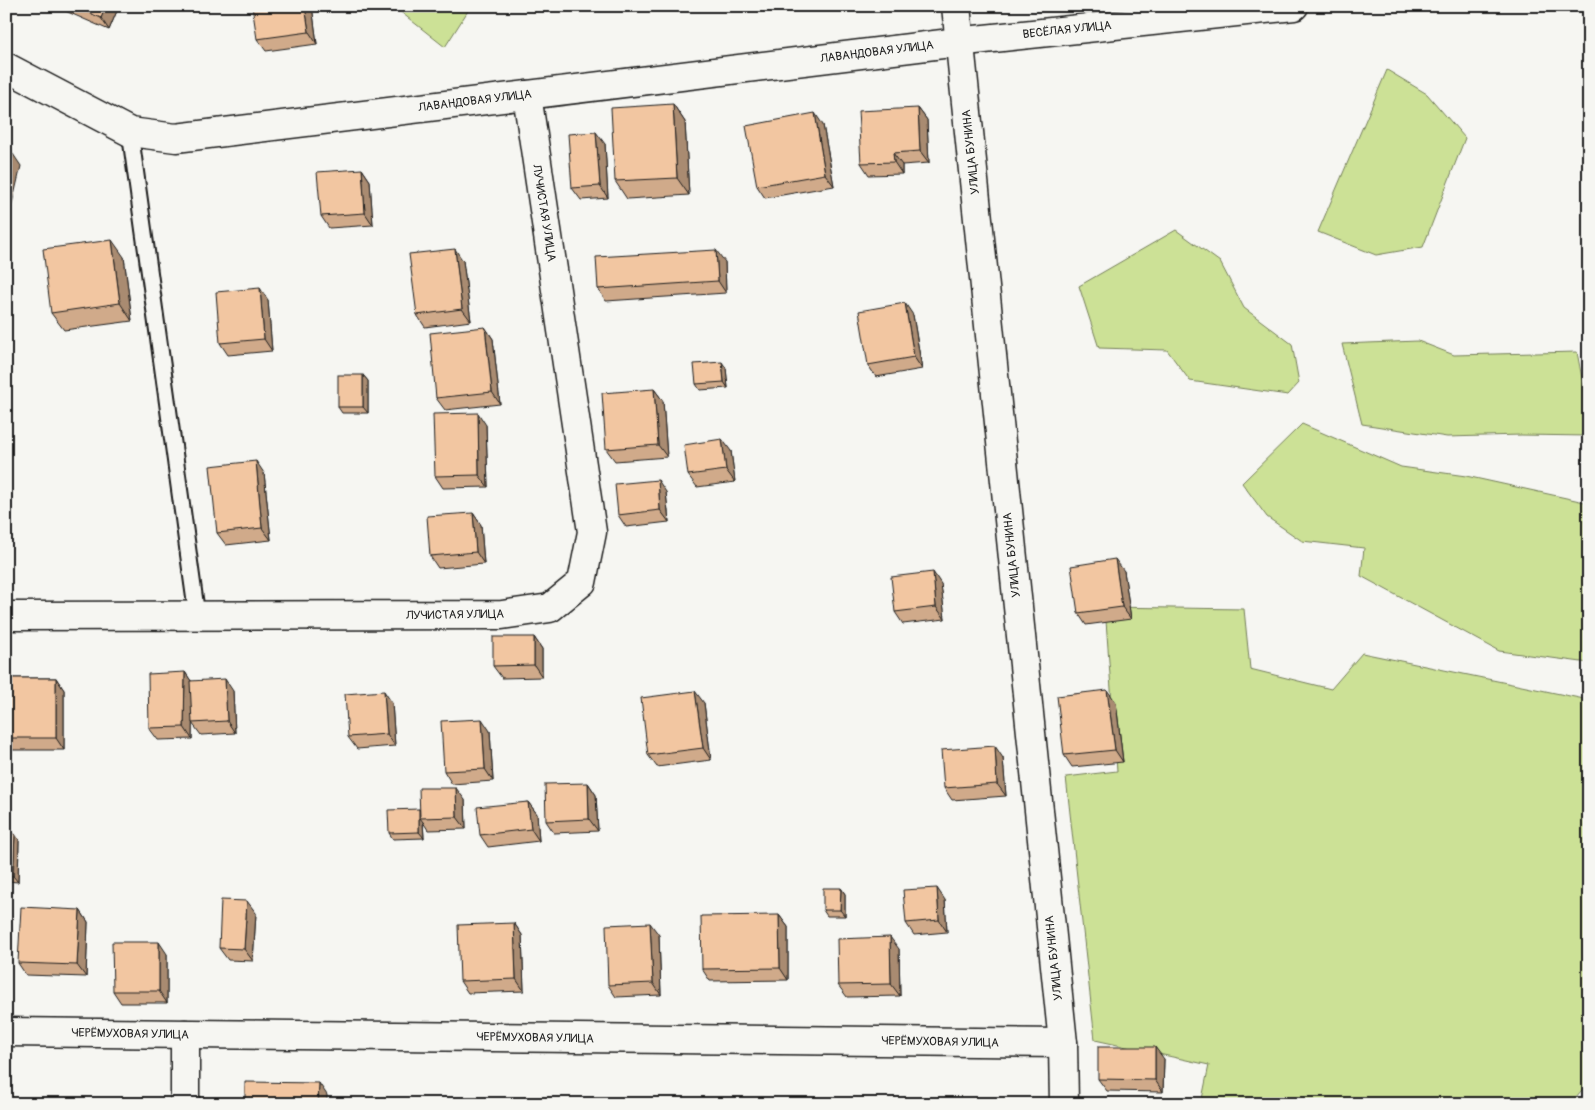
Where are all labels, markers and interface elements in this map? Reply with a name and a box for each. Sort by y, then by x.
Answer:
street label: ВЕСЁЛАЯ УЛИЦА [1022,17,1112,42]
street label: ЛАВАНДОВАЯ УЛИЦА [819,38,935,67]
street label: ЛАВАНДОВАЯ УЛИЦА [417,87,533,116]
street label: УЛИЦА БУНИНА [959,109,983,195]
street label: ЛУЧИСТАЯ УЛИЦА [529,162,559,263]
street label: УЛИЦА БУНИНА [1000,512,1024,598]
street label: ЛУЧИСТАЯ УЛИЦА [405,607,504,623]
street label: УЛИЦА БУНИНА [1042,915,1066,1001]
street label: ЧЕРЁМУХОВАЯ УЛИЦА [71,1024,189,1043]
street label: ЧЕРЁМУХОВАЯ УЛИЦА [476,1028,594,1047]
street label: ЧЕРЁМУХОВАЯ УЛИЦА [881,1032,999,1051]

